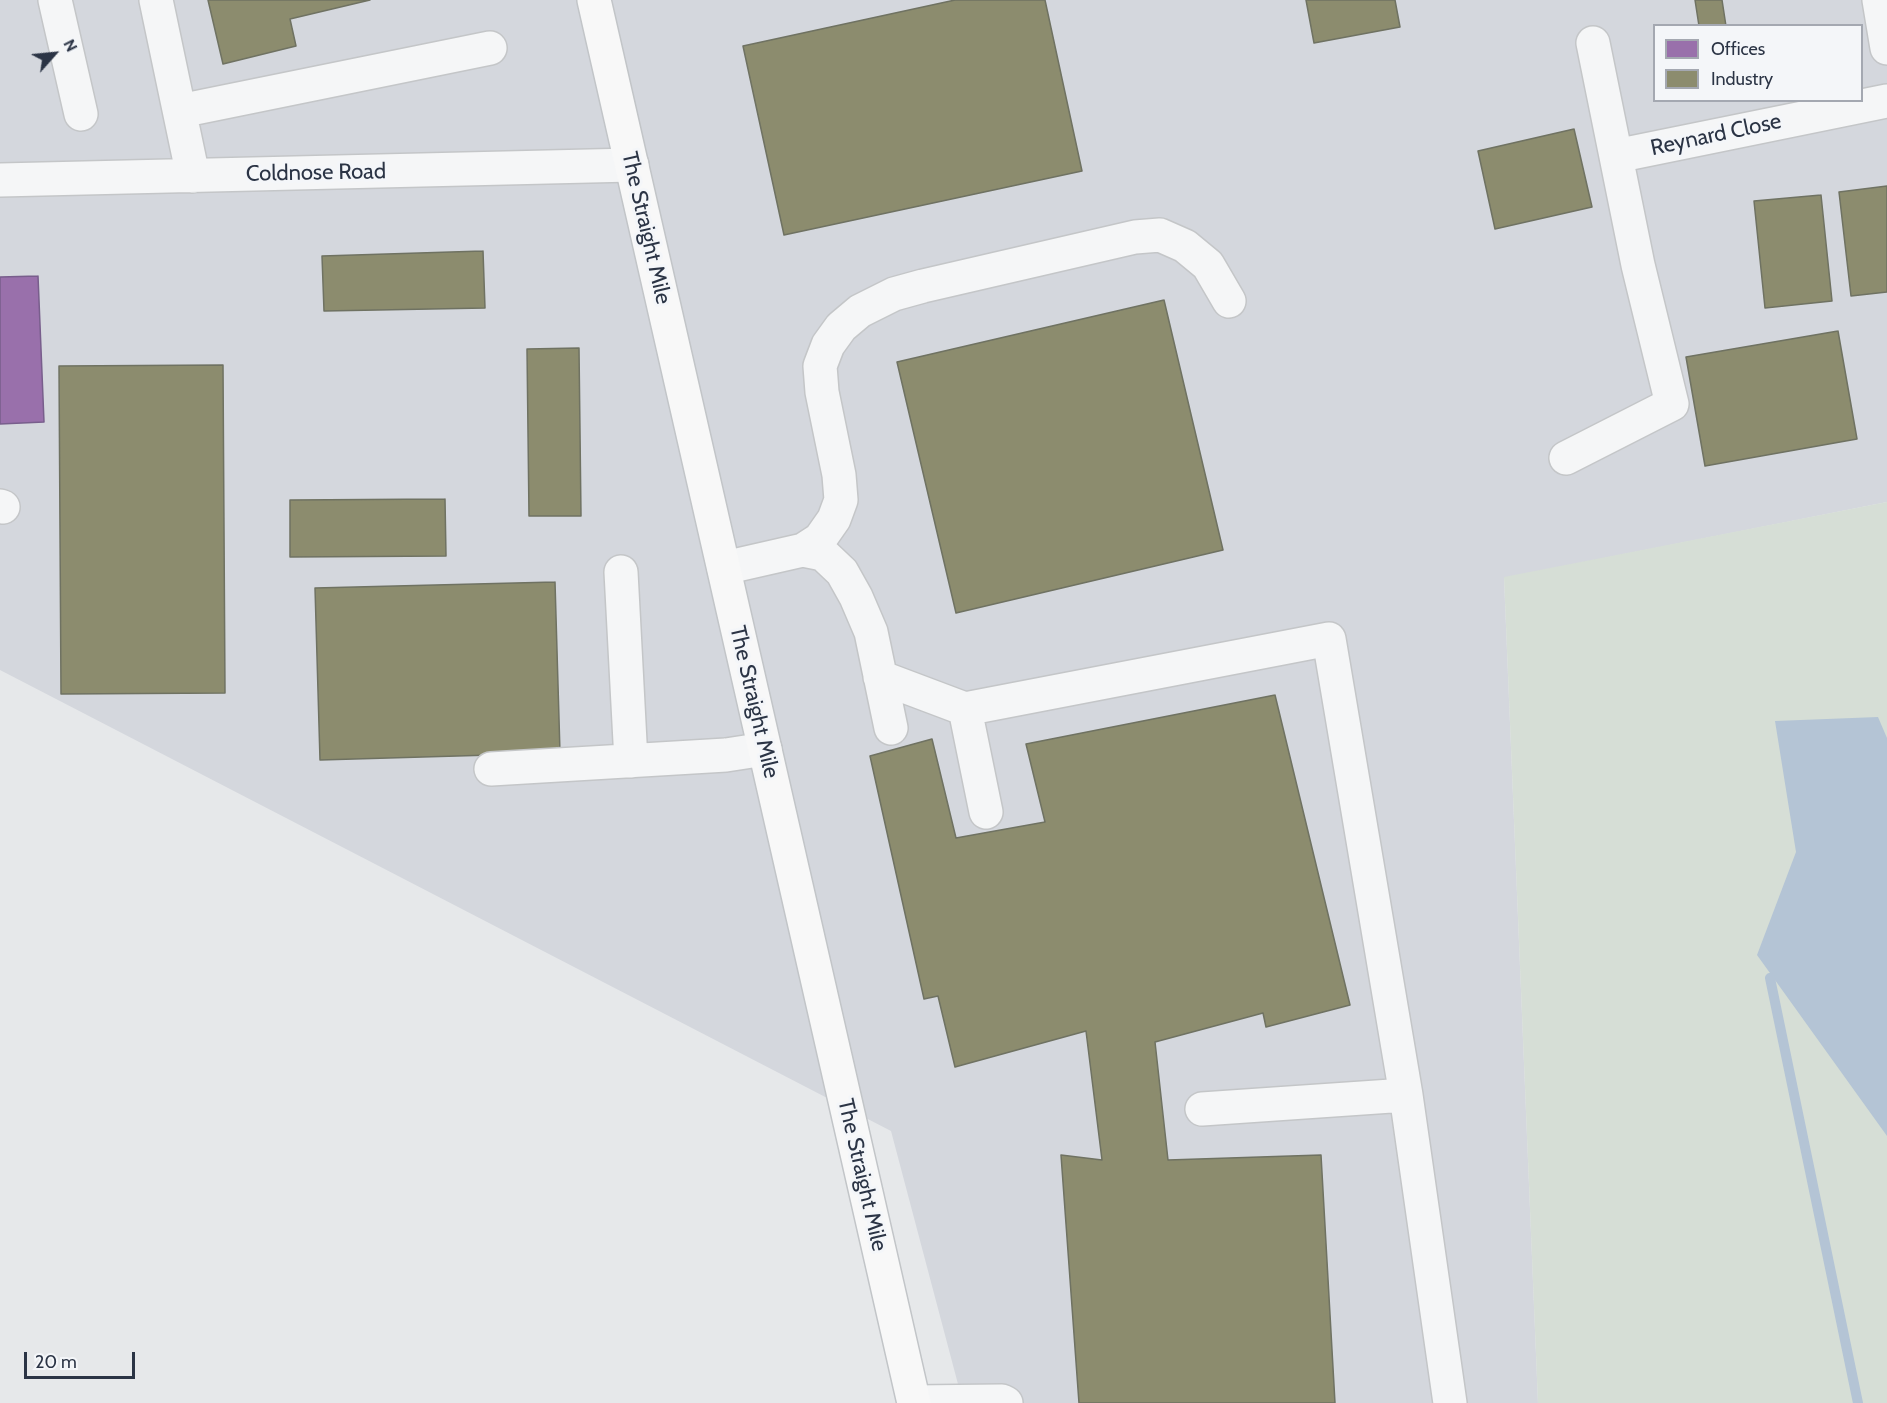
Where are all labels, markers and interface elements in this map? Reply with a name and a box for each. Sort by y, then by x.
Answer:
north arrow [24,24,84,84]
legend [1653,24,1863,102]
text: N [59,36,82,55]
text: Offices [1711,38,1765,60]
text: Industry [1711,68,1773,90]
street label: Reynard Close [1648,108,1784,162]
street label: The Straight Mile [616,149,676,307]
street label: Coldnose Road [246,159,386,187]
street label: The Straight Mile [724,623,784,781]
street label: The Straight Mile [832,1096,892,1254]
scale bar [27,1340,138,1378]
text: 20 m [35,1351,77,1373]

